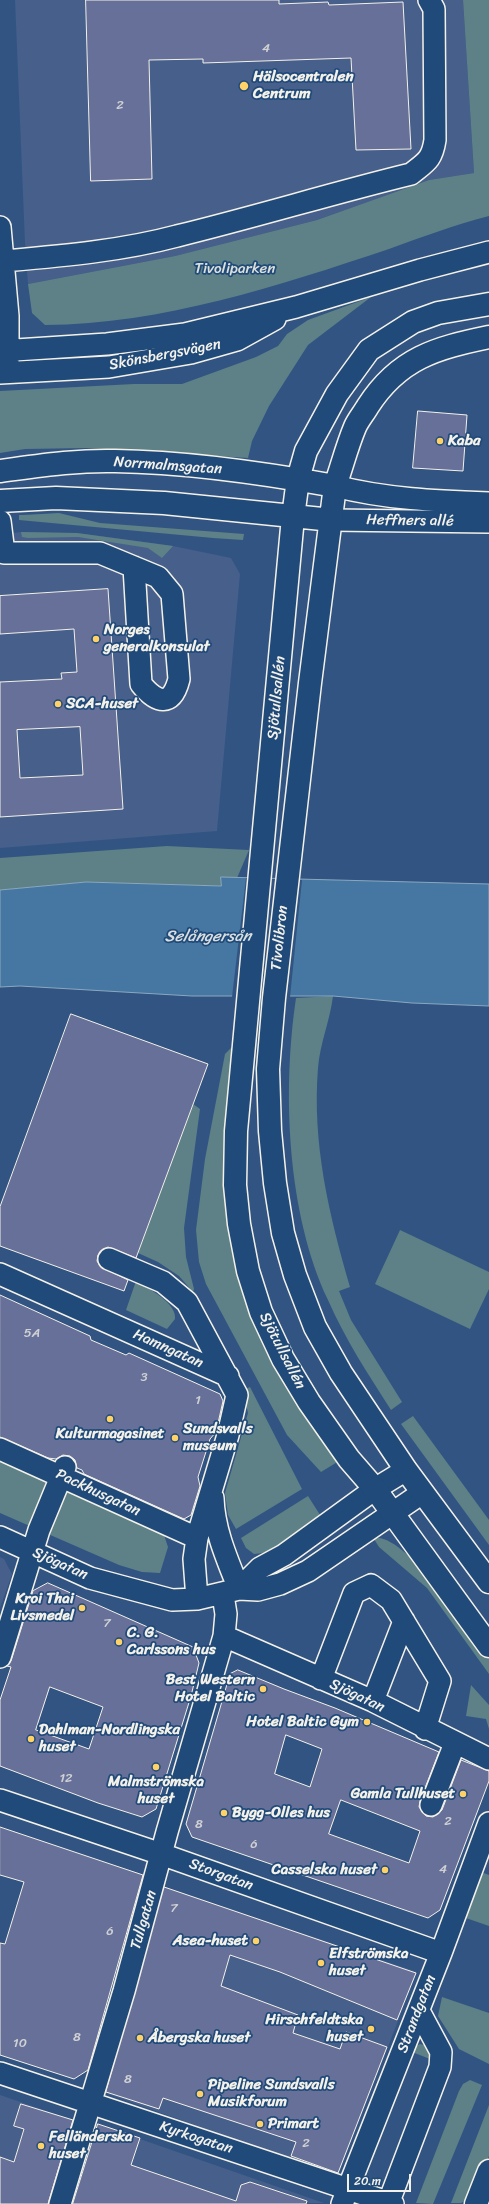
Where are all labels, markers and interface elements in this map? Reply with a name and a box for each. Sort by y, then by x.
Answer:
house number: 4 [262,41,270,57]
place label: Hälsocentralen Centrum [253,68,354,103]
marker: Hälsocentralen Centrum [238,80,250,92]
house number: 2 [116,98,124,114]
park label: Tivoliparken [195,260,275,278]
street label: Skönsbergsvägen [107,335,223,375]
place label: Kaba [448,432,480,450]
marker: Kaba [435,436,445,446]
street label: Norrmalmsgatan [113,453,223,479]
street label: Heffners allé [366,511,454,531]
place label: Norges generalkonsulat [104,621,210,656]
marker: Norges generalkonsulat [91,634,101,644]
street label: Sjötullsallén [264,655,290,741]
place label: SCA-huset [66,695,138,713]
marker: SCA-huset [53,699,63,709]
street label: Tivolibron [268,905,292,971]
water label: Selångersån [165,927,251,947]
street label: Sjötullsallén [255,1310,309,1392]
house number: 5A [24,1326,40,1342]
street label: Hamngatan [130,1326,206,1372]
house number: 3 [140,1370,148,1386]
house number: 1 [195,1393,201,1409]
marker: Kulturmagasinet [105,1414,115,1424]
place label: Sundsvalls museum [183,1420,253,1455]
place label: Kulturmagasinet [56,1425,164,1443]
marker: Sundsvalls museum [170,1433,180,1443]
street label: Packhusgatan [53,1465,143,1521]
street label: Sjögatan [30,1544,90,1584]
place label: Kroi Thai Livsmedel [10,1590,74,1625]
marker: Kroi Thai Livsmedel [77,1603,87,1613]
house number: 7 [103,1616,111,1632]
place label: C. G. Carlssons hus [127,1624,216,1659]
marker: C. G. Carlssons hus [114,1637,124,1647]
place label: Best Western Hotel Baltic [166,1671,255,1706]
street label: Sjögatan [327,1675,387,1717]
marker: Best Western Hotel Baltic [258,1684,268,1694]
place label: Hotel Baltic Gym [246,1713,359,1731]
marker: Hotel Baltic Gym [362,1717,372,1727]
place label: Dahlman-Nordlingska huset [39,1721,180,1756]
marker: Dahlman-Nordlingska huset [26,1734,36,1744]
marker: Malmströmska huset [151,1762,161,1772]
house number: 12 [59,1771,73,1787]
place label: Malmströmska huset [108,1773,204,1808]
place label: Gamla Tullhuset [351,1785,455,1803]
marker: Gamla Tullhuset [458,1789,468,1799]
place label: Bygg-Olles hus [232,1804,330,1822]
marker: Bygg-Olles hus [219,1808,229,1818]
house number: 2 [444,1814,452,1830]
house number: 8 [195,1817,203,1833]
house number: 6 [250,1837,258,1853]
street label: Storgatan [186,1855,256,1895]
place label: Casselska huset [271,1861,377,1879]
house number: 4 [439,1862,447,1878]
marker: Casselska huset [380,1865,390,1875]
street label: Tullgatan [127,1888,161,1952]
house number: 7 [170,1901,178,1917]
house number: 6 [106,1924,114,1940]
place label: Asea-huset [173,1932,248,1950]
marker: Asea-huset [251,1936,261,1946]
place label: Elfströmska huset [329,1945,408,1980]
marker: Elfströmska huset [316,1958,326,1968]
street label: Strandgatan [394,1972,440,2056]
place label: Hirschfeldtska huset [265,2011,363,2046]
marker: Hirschfeldtska huset [366,2024,376,2034]
place label: Åbergska huset [148,2029,250,2047]
house number: 8 [73,2030,81,2046]
marker: Åbergska huset [135,2033,145,2043]
house number: 10 [13,2036,27,2052]
house number: 8 [124,2072,132,2088]
place label: Pipeline Sundsvalls Musikforum [208,2076,335,2111]
marker: Pipeline Sundsvalls Musikforum [195,2089,205,2099]
place label: Primart [268,2115,319,2133]
street label: Kyrkogatan [157,2118,235,2158]
marker: Primart [255,2119,265,2129]
place label: Felländerska huset [49,2128,133,2163]
house number: 2 [302,2136,310,2152]
marker: Felländerska huset [36,2141,46,2151]
scale bar [349,2166,413,2192]
text: 20 m [354,2170,381,2192]

